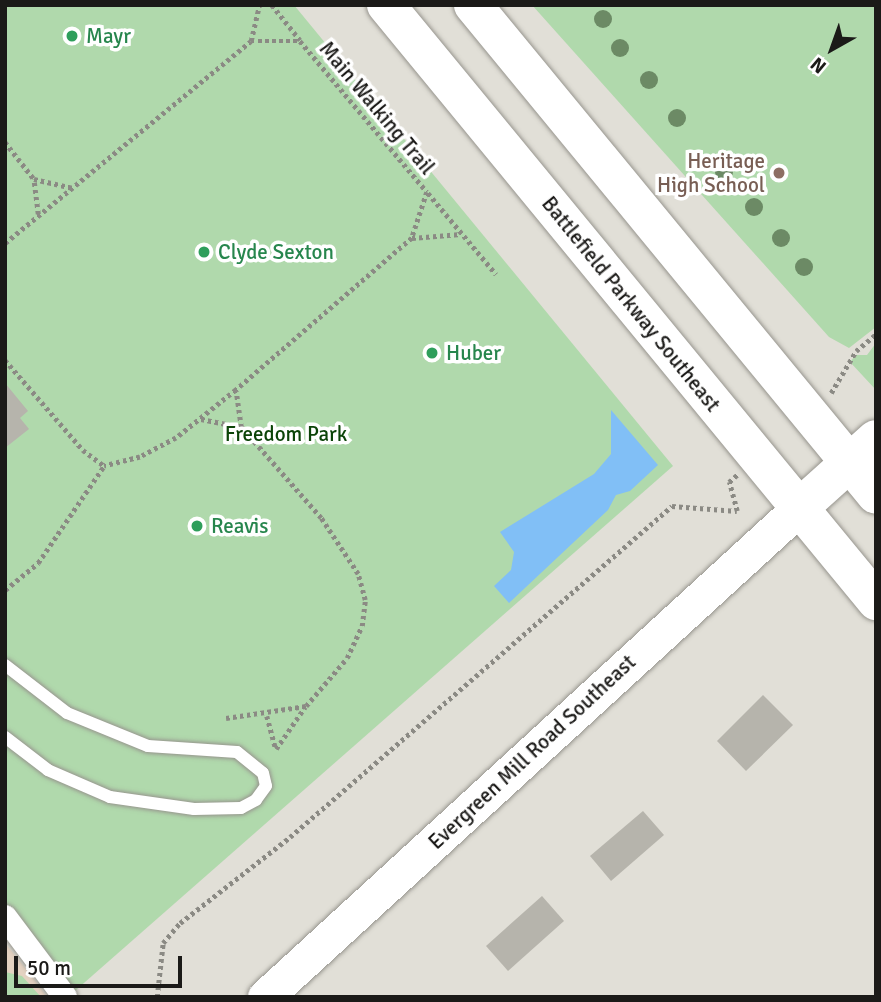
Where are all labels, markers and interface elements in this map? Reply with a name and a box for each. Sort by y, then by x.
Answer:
north arrow [797,14,867,84]
place label: Mayr [86,23,131,49]
marker: Mayr [64,28,80,44]
street label: Main Walking Trail [314,36,440,180]
text: N [806,52,831,79]
place label: Heritage High School [657,148,765,198]
marker: Heritage High School [771,165,787,181]
street label: Battlefield Parkway Southeast [536,191,726,417]
place label: Clyde Sexton [218,239,334,265]
marker: Clyde Sexton [196,244,212,260]
place label: Huber [446,340,501,366]
marker: Huber [424,345,440,361]
park label: Freedom Park [225,421,347,447]
place label: Reavis [211,513,268,539]
marker: Reavis [189,518,205,534]
street label: Evergreen Mill Road Southeast [423,649,641,855]
scale bar [18,942,186,986]
text: 50 m [27,955,71,981]

